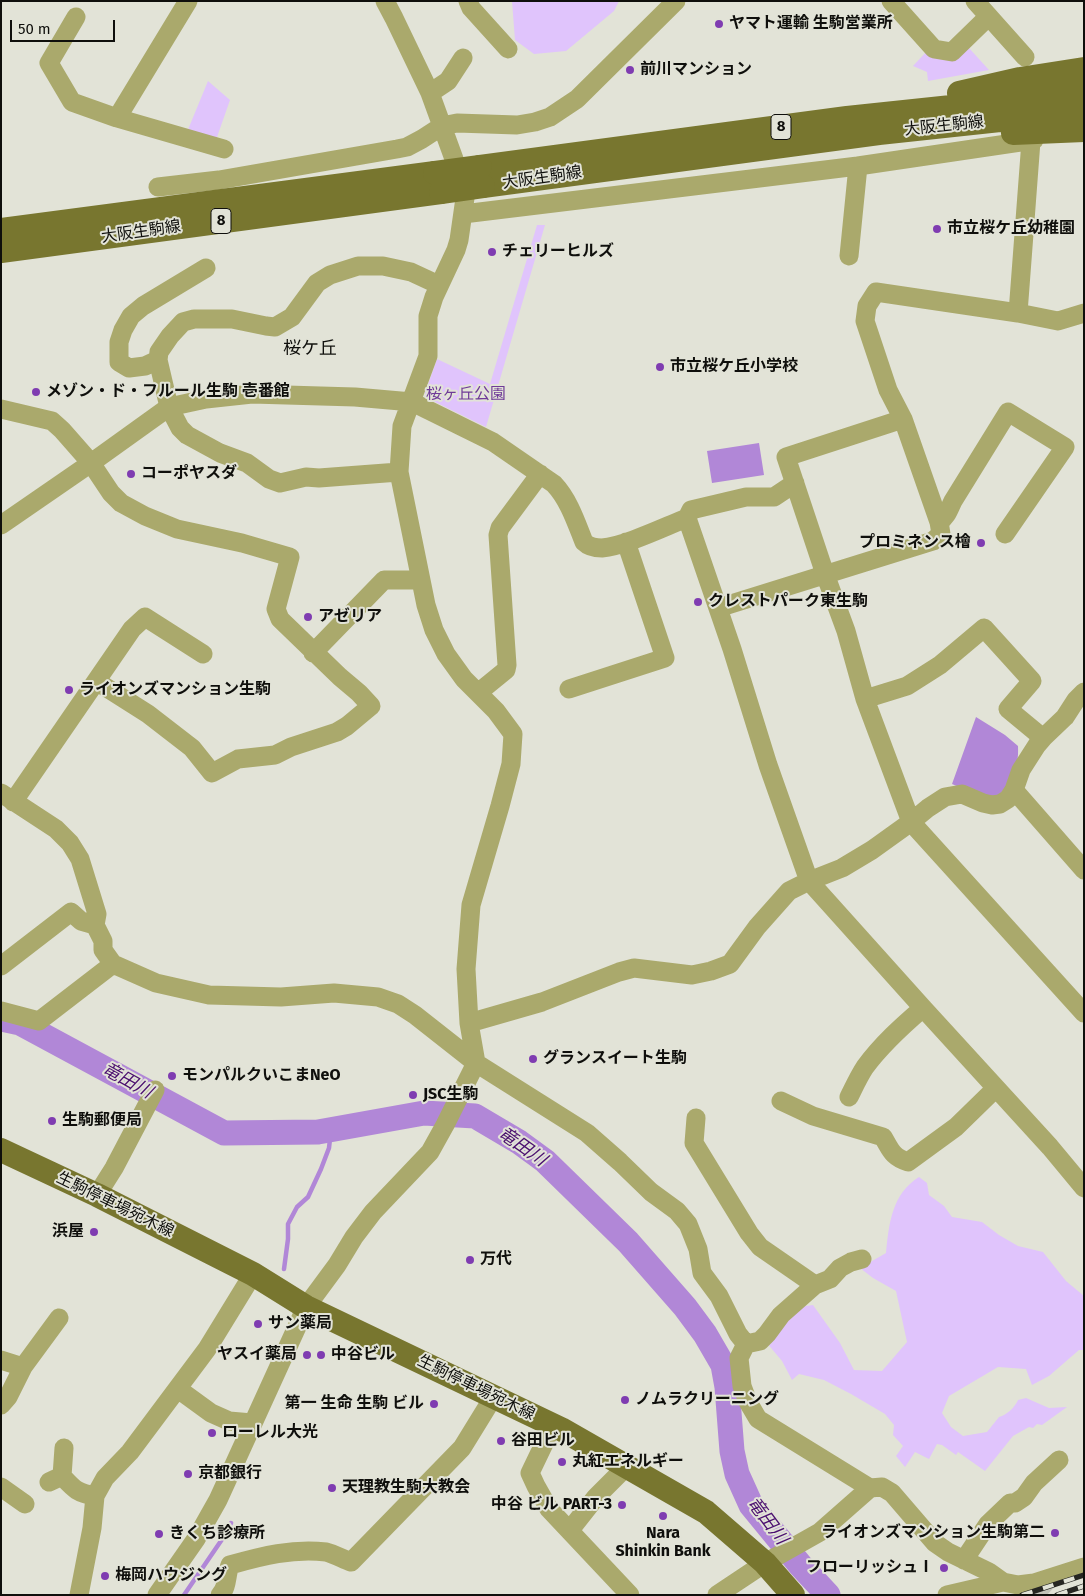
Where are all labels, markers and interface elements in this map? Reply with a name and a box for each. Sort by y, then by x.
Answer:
scale bar [12,10,118,42]
place label: ヤマト運輸 生駒営業所 [729,14,893,34]
marker: ヤマト運輸 生駒営業所 [713,18,725,30]
text: 50 m [18,20,51,38]
place label: 前川マンション [640,60,752,80]
marker: 前川マンション [624,64,636,76]
street label: 大阪生駒線 [903,112,985,140]
road number: 8 [771,114,791,140]
street label: 大阪生駒線 [501,163,583,193]
road number: 8 [211,208,231,234]
street label: 大阪生駒線 [100,217,182,247]
place label: 市立桜ケ丘幼稚園 [947,219,1075,239]
marker: 市立桜ケ丘幼稚園 [931,223,943,235]
place label: チェリーヒルズ [502,242,614,262]
marker: チェリーヒルズ [486,246,498,258]
district label: 桜ケ丘 [283,338,337,360]
place label: 市立桜ケ丘小学校 [670,357,798,377]
marker: 市立桜ケ丘小学校 [654,361,666,373]
place label: メゾン・ド・フルール生駒 壱番館 [46,382,290,402]
park label: 桜ヶ丘公園 [426,385,506,405]
marker: メゾン・ド・フルール生駒 壱番館 [30,386,42,398]
place label: コーポヤスダ [141,464,237,484]
marker: コーポヤスダ [125,468,137,480]
place label: プロミネンス檜 [859,533,971,553]
marker: プロミネンス檜 [975,537,987,549]
place label: クレストパーク東生駒 [708,592,868,612]
marker: クレストパーク東生駒 [692,596,704,608]
place label: アゼリア [318,607,382,627]
marker: アゼリア [302,611,314,623]
place label: ライオンズマンション生駒 [79,680,271,700]
marker: ライオンズマンション生駒 [63,684,75,696]
place label: グランスイート生駒 [543,1049,687,1069]
marker: グランスイート生駒 [527,1053,539,1065]
water label: 竜田川 [98,1058,156,1104]
place label: モンパルクいこまNeO [182,1066,340,1086]
marker: モンパルクいこまNeO [166,1070,178,1082]
place label: JSC生駒 [423,1085,478,1105]
marker: JSC生駒 [407,1089,419,1101]
place label: 生駒郵便局 [62,1111,142,1131]
marker: 生駒郵便局 [46,1115,58,1127]
water label: 竜田川 [494,1123,550,1171]
street label: 生駒停車場宛木線 [53,1168,177,1242]
place label: 浜屋 [52,1222,84,1242]
marker: 浜屋 [88,1226,100,1238]
place label: 万代 [480,1250,512,1270]
marker: 万代 [464,1254,476,1266]
place label: サン薬局 [268,1314,332,1334]
marker: サン薬局 [252,1318,264,1330]
place label: ヤスイ薬局 [217,1345,297,1365]
place label: 中谷ビル [331,1345,395,1365]
marker: ヤスイ薬局 [301,1349,313,1361]
marker: 中谷ビル [315,1349,327,1361]
street label: 生駒停車場宛木線 [414,1351,538,1425]
place label: ノムラクリーニング [635,1390,779,1410]
place label: 第一 生命 生駒 ビル [285,1394,424,1414]
marker: ノムラクリーニング [619,1394,631,1406]
marker: 第一 生命 生駒 ビル [428,1398,440,1410]
place label: ローレル大光 [222,1423,318,1443]
marker: ローレル大光 [206,1427,218,1439]
place label: 谷田ビル [511,1431,575,1451]
marker: 谷田ビル [495,1435,507,1447]
place label: 丸紅エネルギー [572,1452,684,1472]
marker: 丸紅エネルギー [556,1456,568,1468]
place label: 京都銀行 [198,1464,262,1484]
marker: 京都銀行 [182,1468,194,1480]
place label: 天理教生駒大教会 [342,1478,470,1498]
marker: 天理教生駒大教会 [326,1482,338,1494]
water label: 竜田川 [742,1493,792,1549]
place label: 中谷 ビル PART-3 [491,1495,612,1515]
marker: 中谷 ビル PART-3 [616,1499,628,1511]
marker: Nara Shinkin Bank [657,1510,669,1522]
place label: ライオンズマンション生駒第二 [821,1523,1045,1543]
place label: きくち診療所 [169,1524,265,1544]
place label: Nara Shinkin Bank [615,1524,711,1562]
marker: ライオンズマンション生駒第二 [1049,1527,1061,1539]
marker: きくち診療所 [153,1528,165,1540]
place label: フローリッシュⅠ [806,1558,934,1578]
marker: フローリッシュⅠ [938,1562,950,1574]
place label: 梅岡ハウジング [115,1566,227,1586]
marker: 梅岡ハウジング [99,1570,111,1582]

